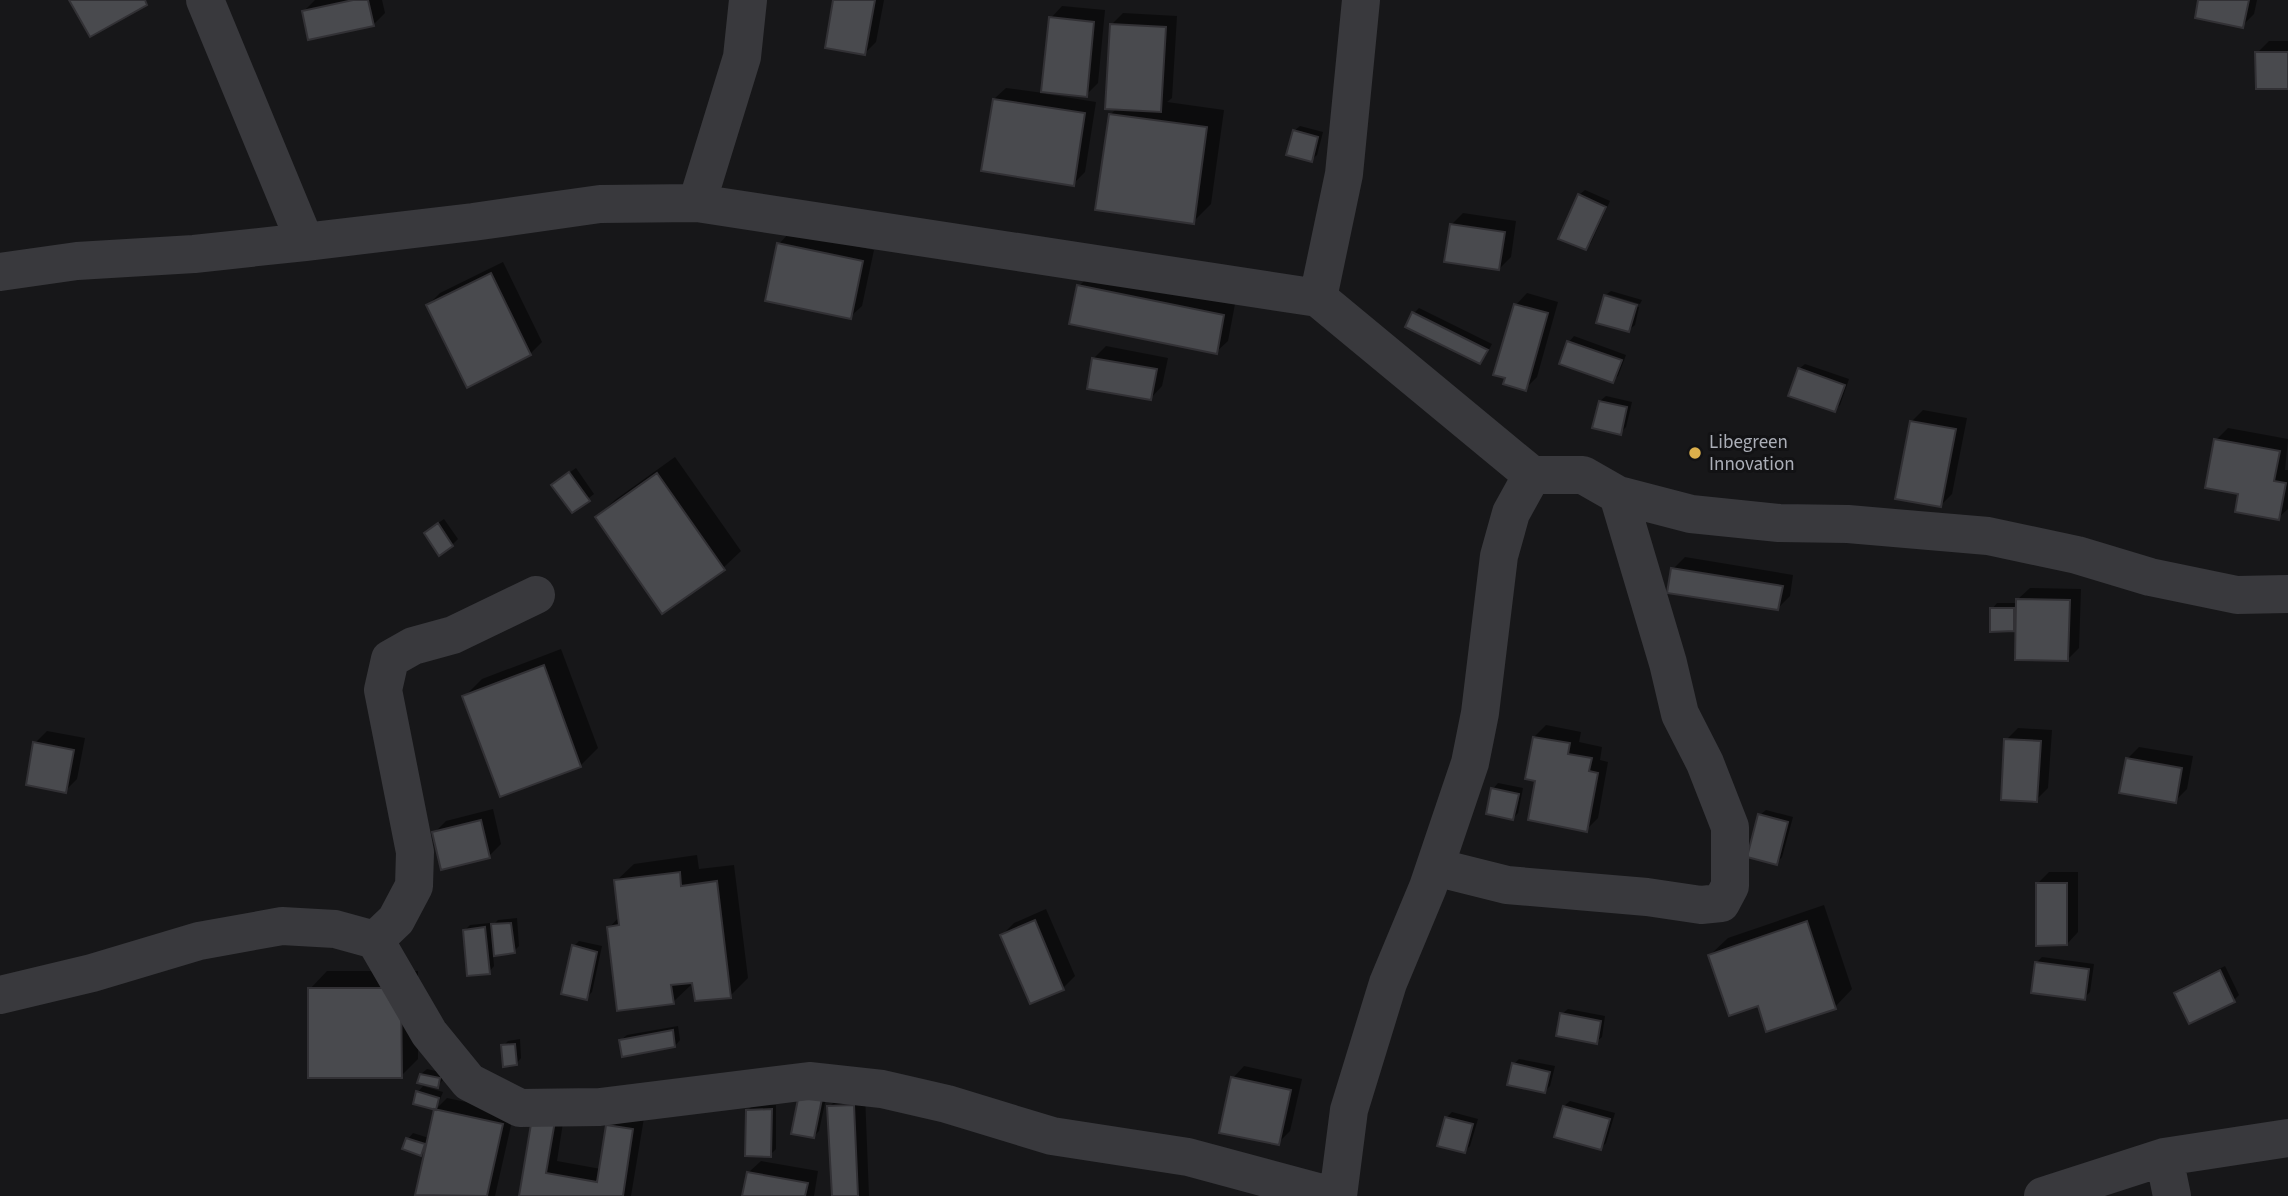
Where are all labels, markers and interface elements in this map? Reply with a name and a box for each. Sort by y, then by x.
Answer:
place label: Libegreen Innovation [1709,429,1795,478]
marker: Libegreen Innovation [1687,445,1703,461]

